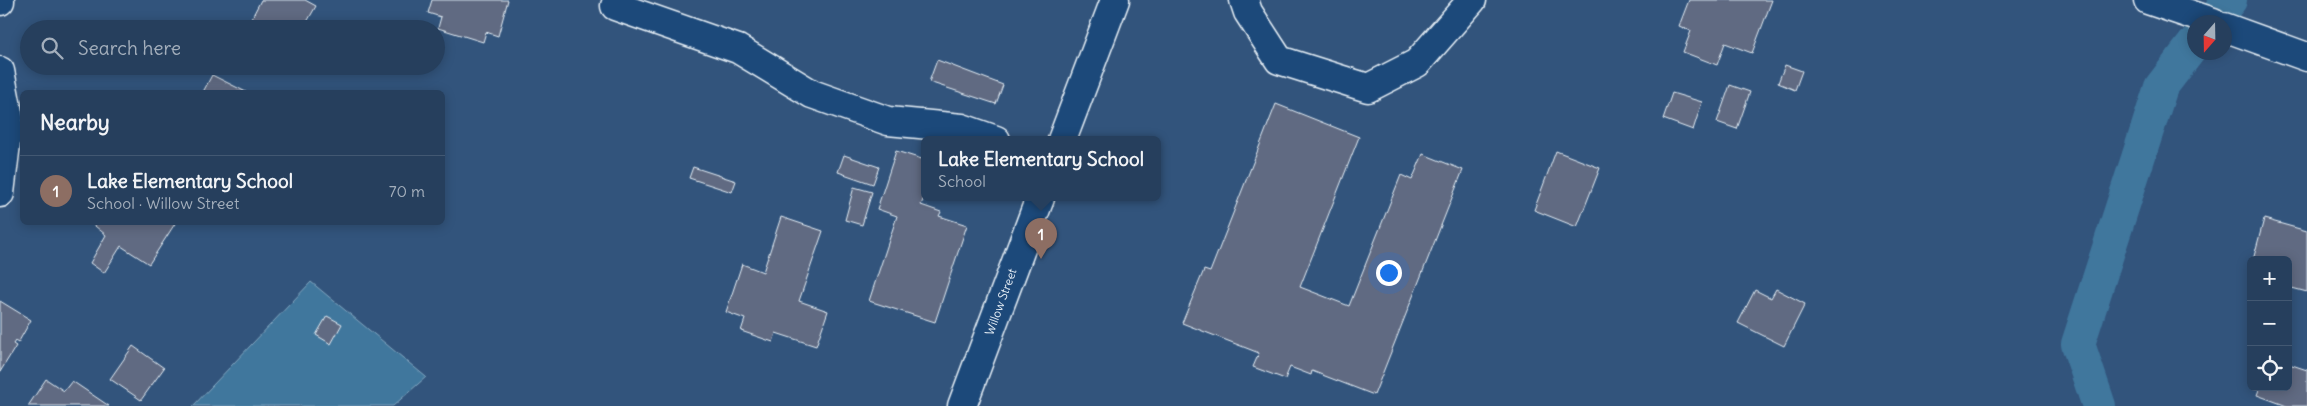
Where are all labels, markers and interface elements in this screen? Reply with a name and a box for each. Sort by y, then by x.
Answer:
north arrow [2187,15,2232,60]
search box [20,20,445,75]
icon: search [38,34,66,62]
text: Search here [78,36,181,60]
text: Nearby [40,109,110,136]
popup [921,136,1161,201]
text: Lake Elementary School [938,147,1144,171]
text: Lake Elementary School [87,169,293,193]
text: School [938,171,986,191]
text: 1 [53,181,59,201]
text: 70 m [389,181,425,201]
text: School · Willow Street [87,193,239,213]
pin: 1 [1025,218,1057,259]
map controls [2247,256,2292,391]
button: + [2247,256,2292,301]
your location [1376,260,1402,286]
street label: Willow Street [982,266,1020,337]
button: − [2247,301,2292,346]
button: locate [2247,346,2292,391]

